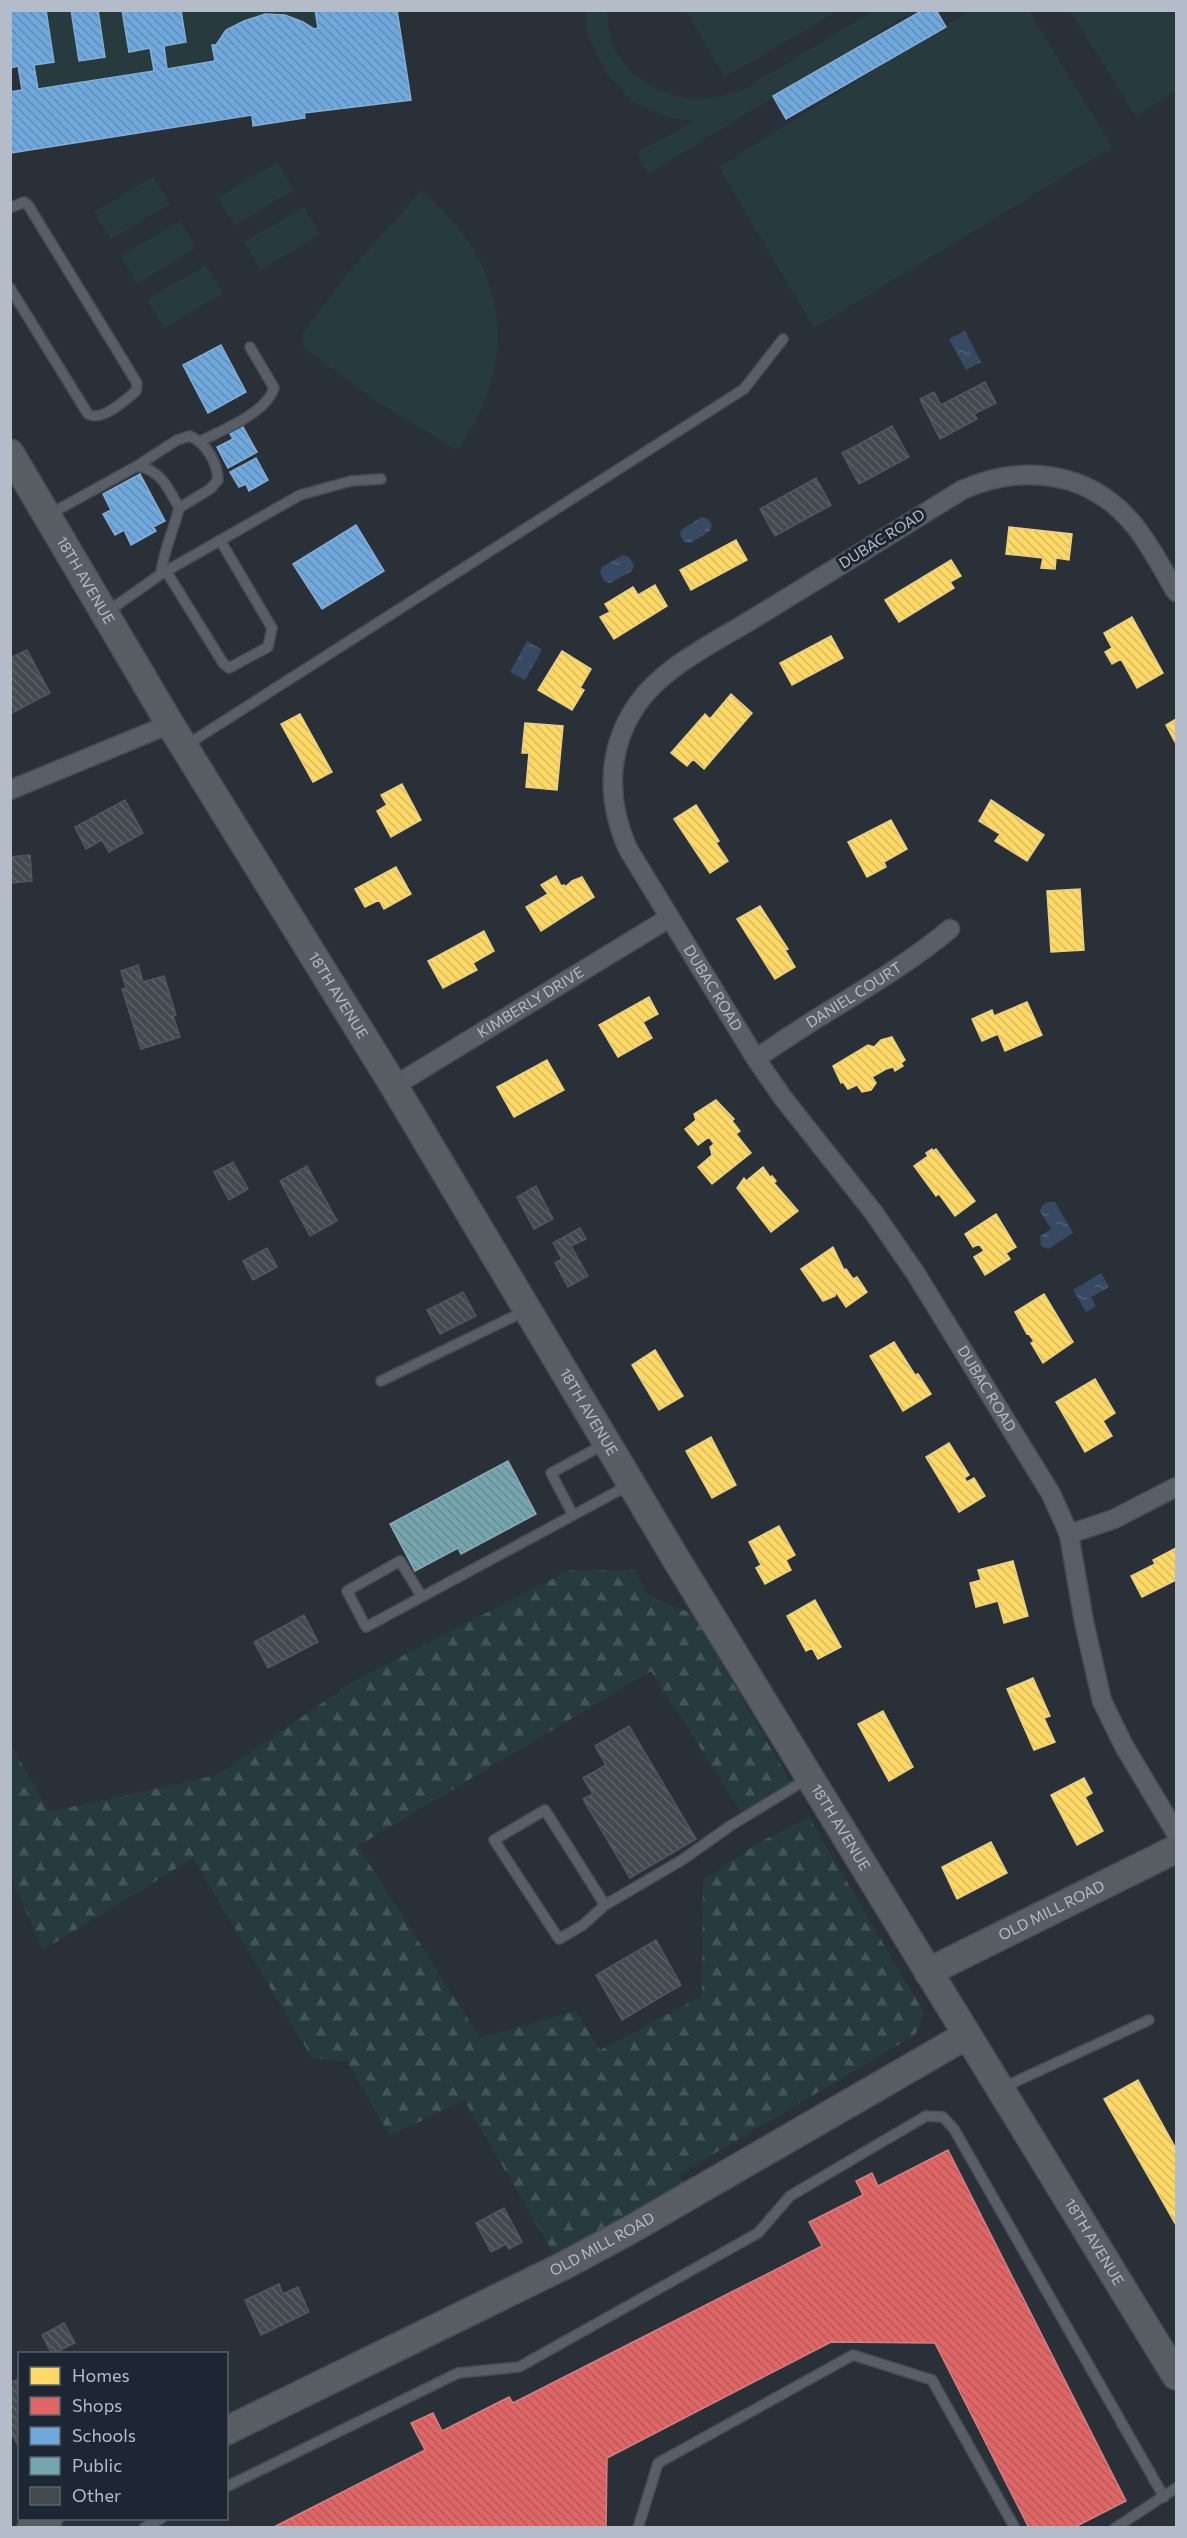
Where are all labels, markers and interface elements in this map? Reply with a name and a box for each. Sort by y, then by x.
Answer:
street label: DUBAC ROAD [835,505,928,572]
street label: 18TH AVENUE [53,533,119,627]
street label: DUBAC ROAD [681,941,747,1034]
street label: 18TH AVENUE [305,948,372,1042]
street label: DANIEL COURT [802,957,905,1031]
street label: KIMBERLY DRIVE [474,962,587,1041]
street label: DUBAC ROAD [954,1342,1021,1435]
street label: 18TH AVENUE [556,1365,622,1459]
street label: 18TH AVENUE [808,1780,875,1874]
street label: OLD MILL ROAD [995,1876,1107,1944]
street label: 18TH AVENUE [1062,2195,1128,2288]
street label: OLD MILL ROAD [546,2208,657,2279]
legend [18,2352,228,2520]
text: Homes [72,2364,130,2386]
text: Shops [72,2394,122,2416]
text: Schools [72,2424,136,2446]
text: Public [72,2454,122,2476]
text: Other [72,2484,121,2506]

